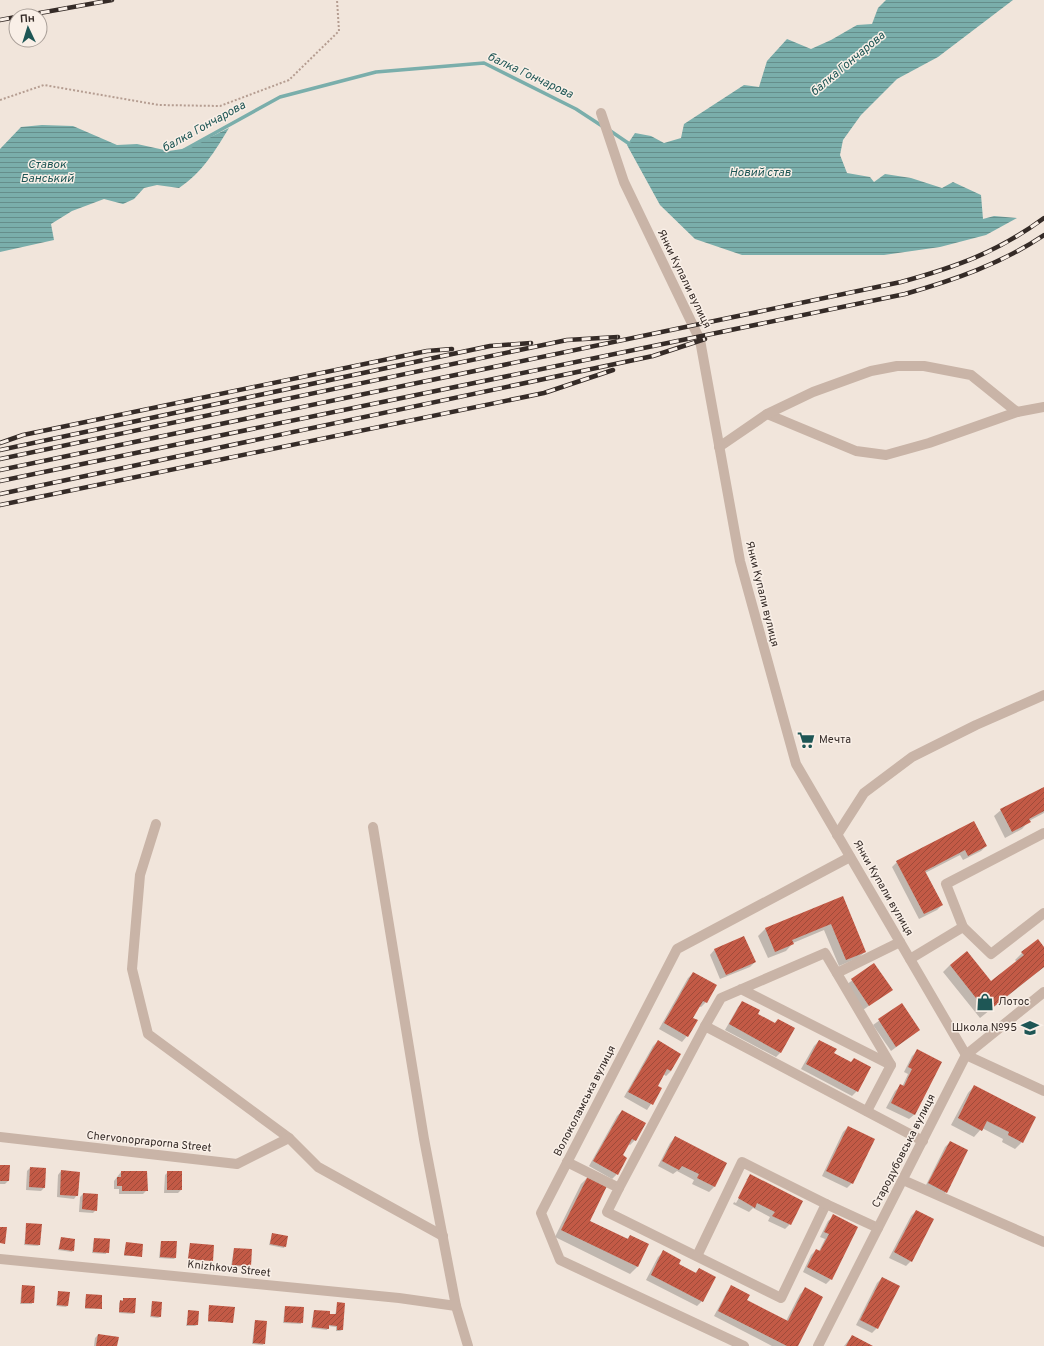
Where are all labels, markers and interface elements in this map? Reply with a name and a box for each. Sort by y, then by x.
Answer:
north arrow [8,8,48,48]
text: Пн [19,12,35,27]
water label: балка Гончарова [807,28,889,100]
water label: балка Гончарова [485,49,576,103]
water label: балка Гончарова [160,97,249,156]
water label: Ставок Банський [20,157,75,187]
water label: Новий став [729,165,791,181]
street label: Янки Купали вулиця [654,227,714,331]
street label: Янки Купали вулиця [742,540,782,648]
supermarket icon: Мечта [796,730,816,750]
place label: Мечта [819,733,851,747]
street label: Янки Купали вулиця [850,837,916,939]
shop icon: Лотос [975,992,995,1012]
place label: Лотос [998,995,1030,1009]
school or university icon: Школа №95 [1020,1018,1040,1038]
place label: Школа №95 [952,1021,1017,1035]
street label: Волоколамська вулиця [551,1043,619,1159]
street label: Стародубовська вулиця [869,1092,939,1210]
street label: Chervonopraporna Street [86,1128,212,1156]
street label: Knizhkova Street [187,1258,271,1280]

